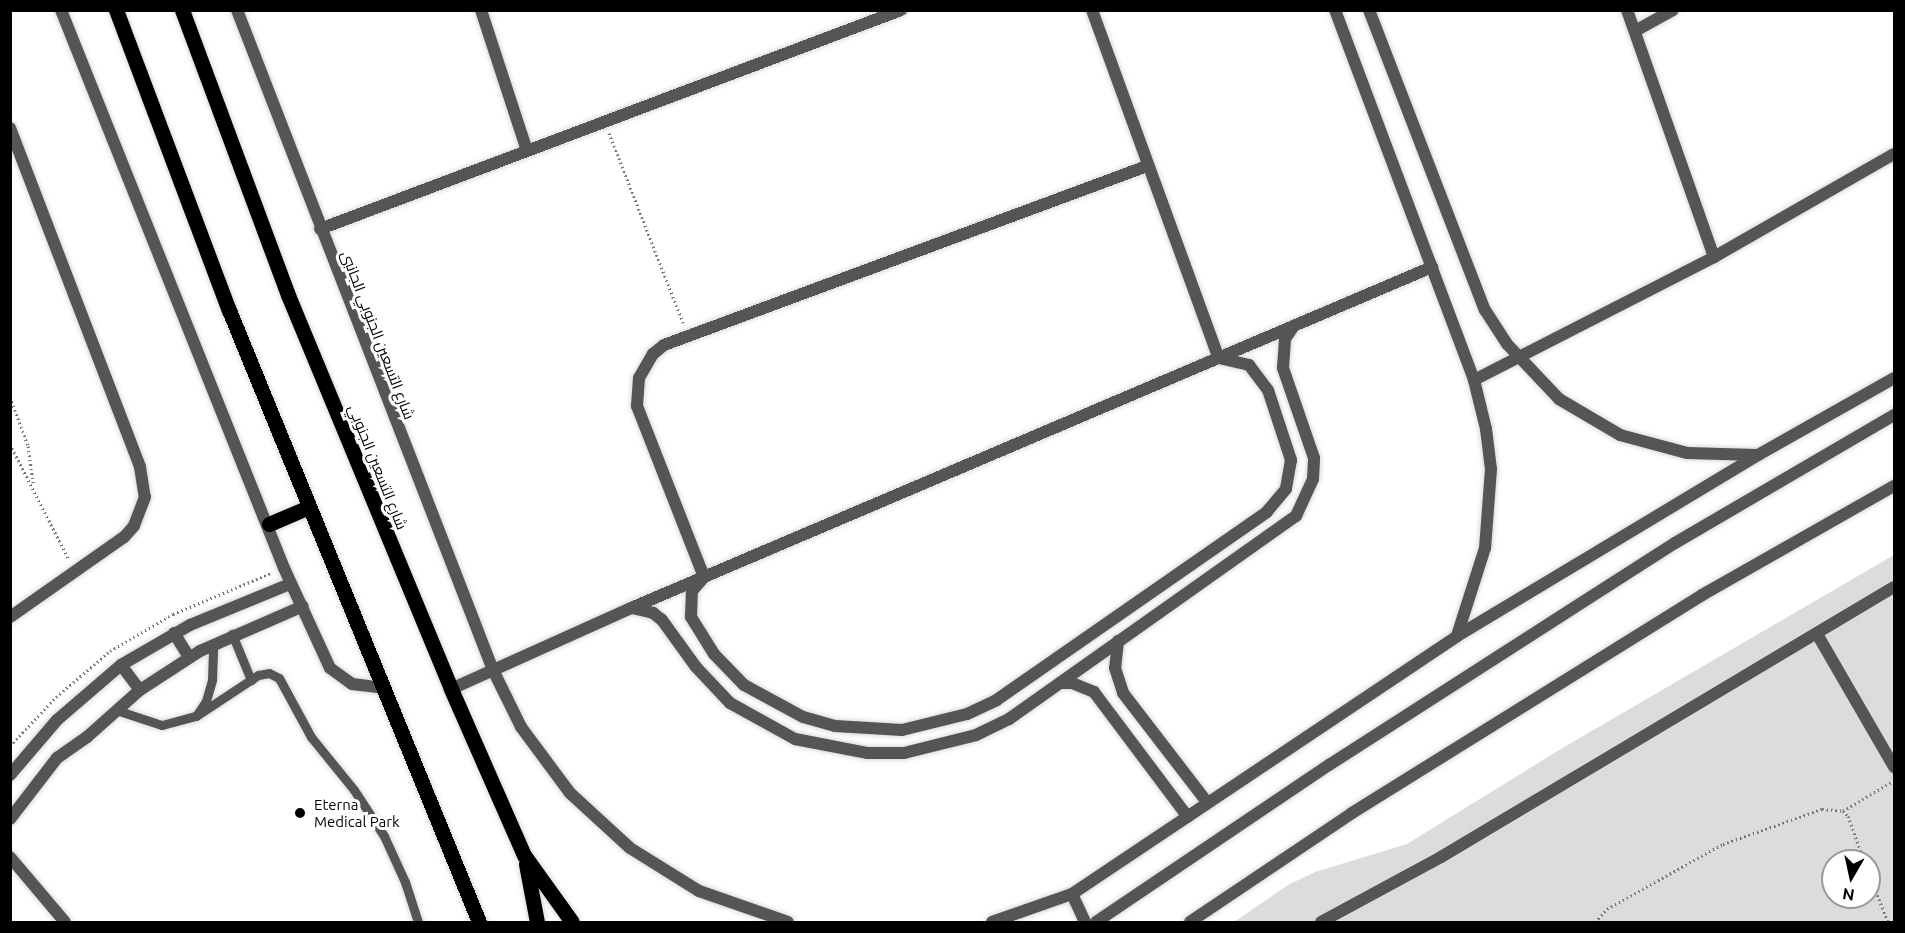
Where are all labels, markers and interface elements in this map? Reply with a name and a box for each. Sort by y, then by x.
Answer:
street label: شارع التسعين الجنوبي الجانبى [338,248,418,422]
street label: شارع التسعين الجنوبي [345,402,411,532]
place label: Eterna Medical Park [314,795,400,830]
marker: Eterna Medical Park [291,804,309,822]
north arrow [1821,849,1881,909]
text: N [1841,885,1856,905]

